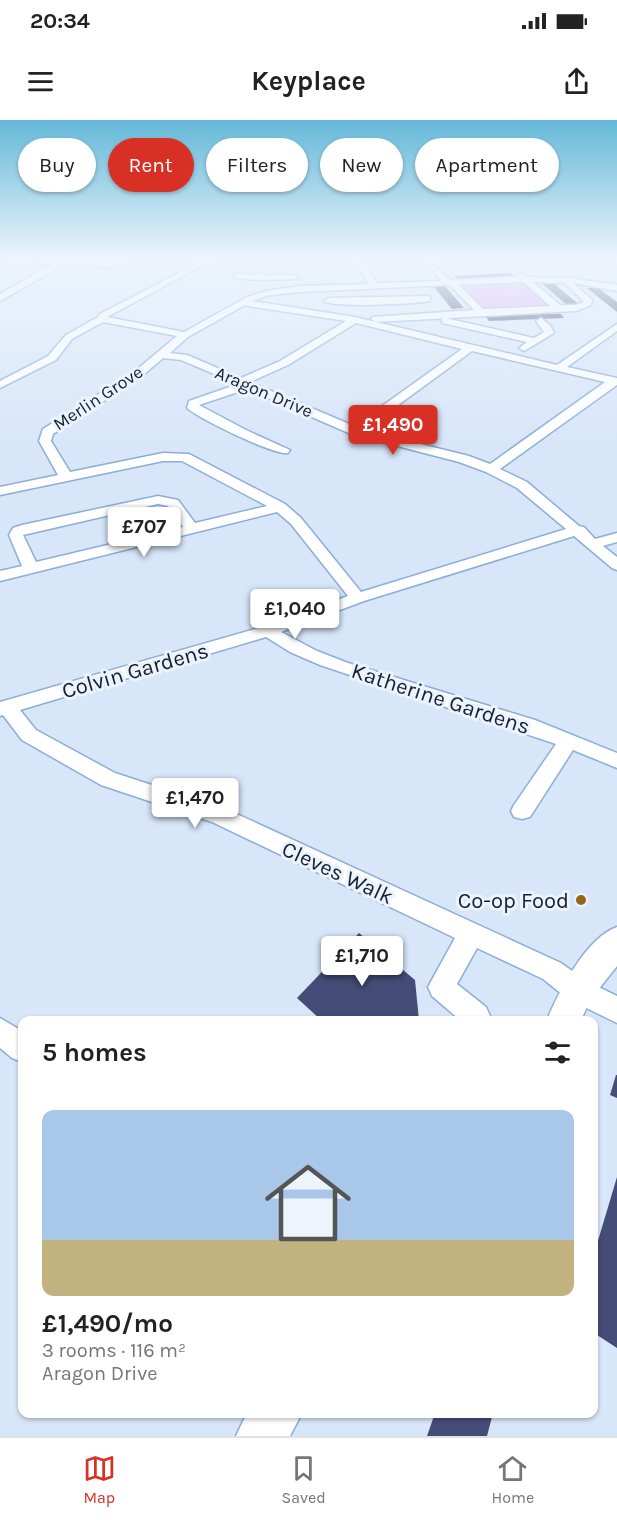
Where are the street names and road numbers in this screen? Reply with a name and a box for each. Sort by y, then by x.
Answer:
street label: Merlin Grove [49,361,147,435]
street label: Aragon Drive [212,362,316,422]
street label: Colvin Gardens [59,638,212,704]
street label: Katherine Gardens [348,658,533,740]
street label: Cleves Walk [278,836,397,910]

